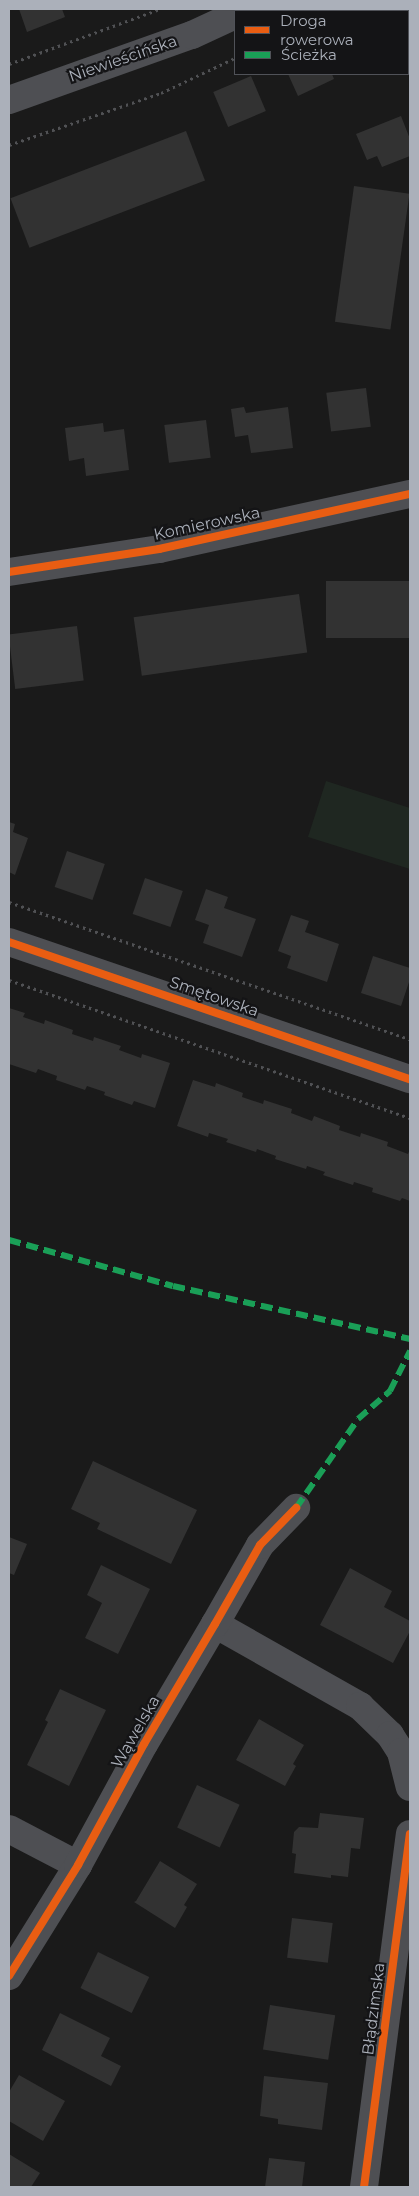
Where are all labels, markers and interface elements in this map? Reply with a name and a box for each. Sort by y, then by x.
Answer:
legend [234,10,409,75]
text: Droga rowerowa [280,11,354,49]
street label: Niewieścińska [66,31,180,87]
text: Ścieżka [281,45,337,64]
street label: Komierowska [152,503,262,545]
street label: Smętowska [167,973,261,1021]
street label: Wąwelska [108,1692,164,1772]
street label: Błądzimska [359,1962,389,2056]

